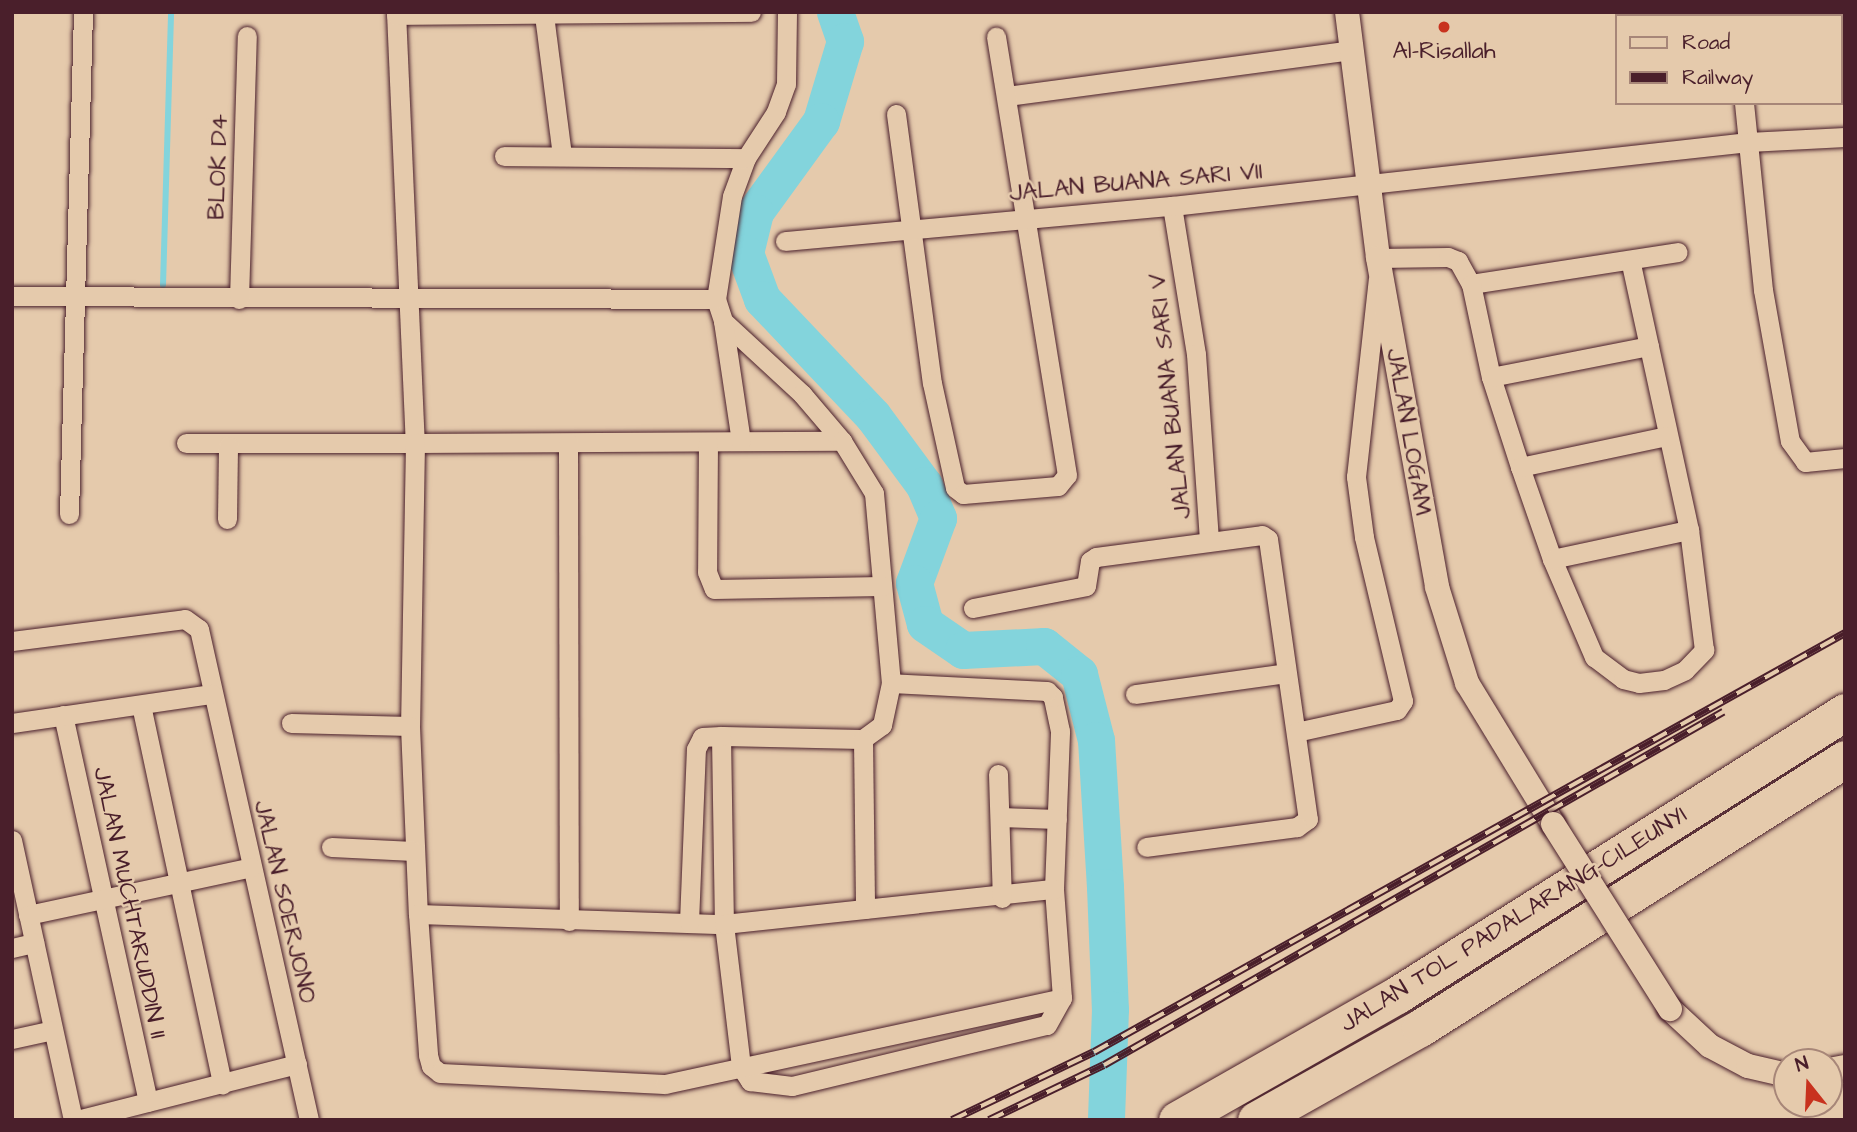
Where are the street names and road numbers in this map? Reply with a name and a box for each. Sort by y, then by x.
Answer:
street label: BLOK D4 [203,114,235,220]
street label: JALAN BUANA SARI VII [1008,158,1264,208]
street label: JALAN BUANA SARI V [1144,272,1198,520]
street label: JALAN LOGAM [1379,346,1437,518]
street label: JALAN MUCHTARUDDIN II [86,764,172,1042]
street label: JALAN SOERJONO [247,798,321,1006]
street label: JALAN TOL PADALARANG–CILEUNYI [1335,801,1693,1039]

